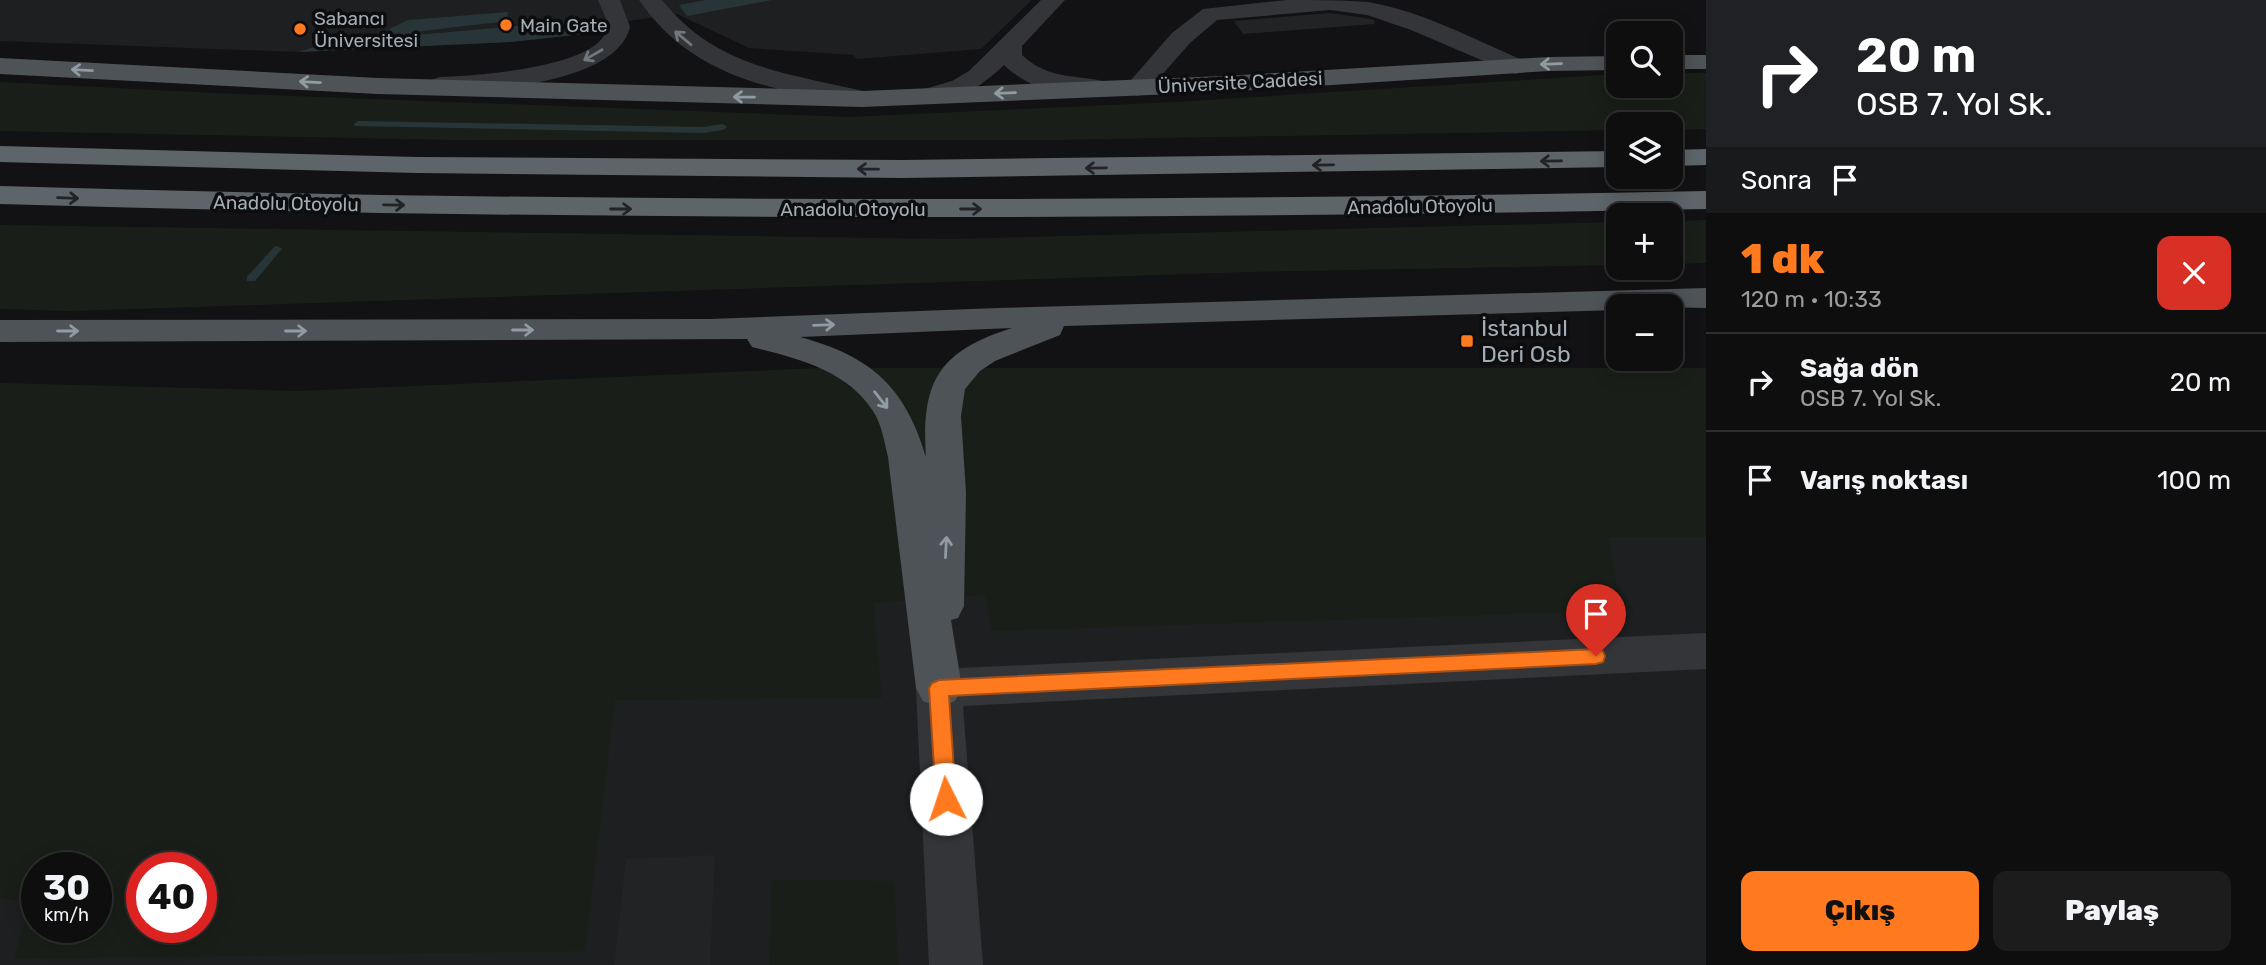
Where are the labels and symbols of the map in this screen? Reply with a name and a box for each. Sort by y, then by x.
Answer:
place label: Sabancı Üniversitesi [314,7,418,52]
place label: Main Gate [520,14,608,37]
marker: Main Gate [498,17,514,33]
marker: Sabancı Üniversitesi [292,21,308,37]
one-way arrow [675,30,693,46]
one-way arrow [583,48,603,62]
one-way arrow [1539,58,1562,71]
one-way arrow [72,63,94,76]
street label: Üniversite Caddesi [1157,67,1323,98]
one-way arrow [299,75,321,88]
one-way arrow [994,87,1017,100]
one-way arrow [733,90,756,104]
one-way arrow [1539,154,1562,167]
one-way arrow [1312,158,1335,172]
one-way arrow [1084,161,1107,175]
one-way arrow [857,162,880,176]
one-way arrow [56,191,79,204]
street label: Anadolu Otoyolu [213,191,359,216]
street label: Anadolu Otoyolu [1347,194,1493,219]
street label: Anadolu Otoyolu [780,198,926,221]
one-way arrow [382,199,405,212]
one-way arrow [609,202,632,216]
one-way arrow [959,202,982,216]
place label: İstanbul Deri Osb [1481,314,1571,368]
one-way arrow [812,319,835,332]
one-way arrow [511,323,534,337]
one-way arrow [56,324,79,338]
one-way arrow [284,324,307,338]
marker: İstanbul Deri Osb [1459,333,1475,349]
one-way arrow [874,391,889,409]
one-way arrow [940,536,953,558]
pin [1566,584,1626,656]
position arrow [909,762,983,836]
speed limit sign: 40 [126,852,217,943]

